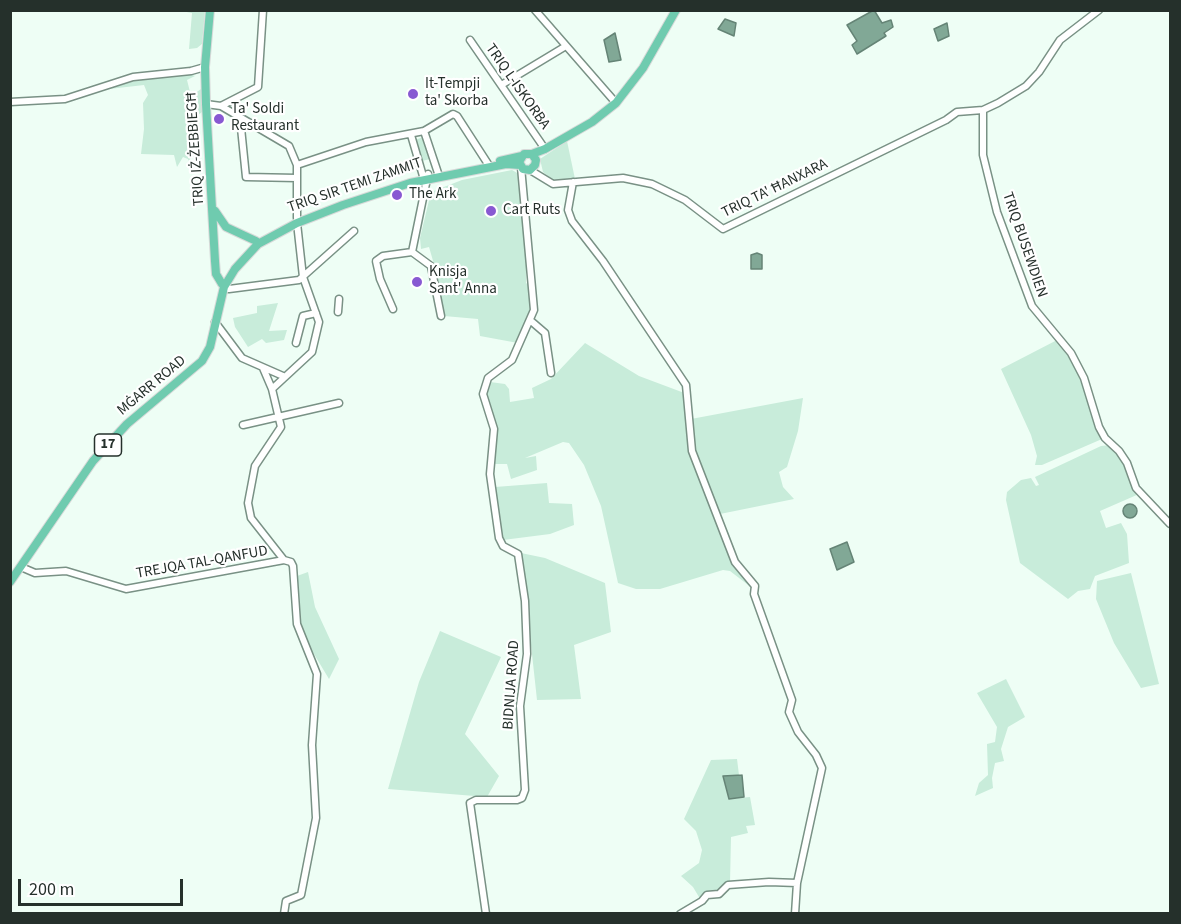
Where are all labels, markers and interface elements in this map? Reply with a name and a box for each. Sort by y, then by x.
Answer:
street label: TRIQ L-ISKORBA [481,41,553,133]
place label: It-Tempji ta' Skorba [425,76,488,111]
marker: It-Tempji ta' Skorba [406,87,420,101]
street label: TRIQ IŻ-ŻEBBIEGĦ [183,91,209,207]
place label: Ta' Soldi Restaurant [231,101,299,136]
marker: Ta' Soldi Restaurant [212,112,226,126]
street label: TRIQ SIR TEMI ZAMMIT [286,155,424,217]
street label: TRIQ TA' ĦANXARA [719,156,831,222]
place label: The Ark [409,186,456,204]
marker: The Ark [390,188,404,202]
street label: TRIQ BUSEWDIEN [998,190,1050,300]
place label: Cart Ruts [503,202,560,220]
marker: Cart Ruts [484,204,498,218]
place label: Knisja Sant' Anna [429,264,497,299]
marker: Knisja Sant' Anna [410,275,424,289]
street label: MĠARR ROAD [114,352,190,420]
road number: 17 [94,434,122,456]
street label: TREJQA TAL-QANFUD [135,543,269,583]
street label: BIDNIJA ROAD [500,640,524,730]
scale bar [21,867,186,905]
text: 200 m [29,877,74,902]

